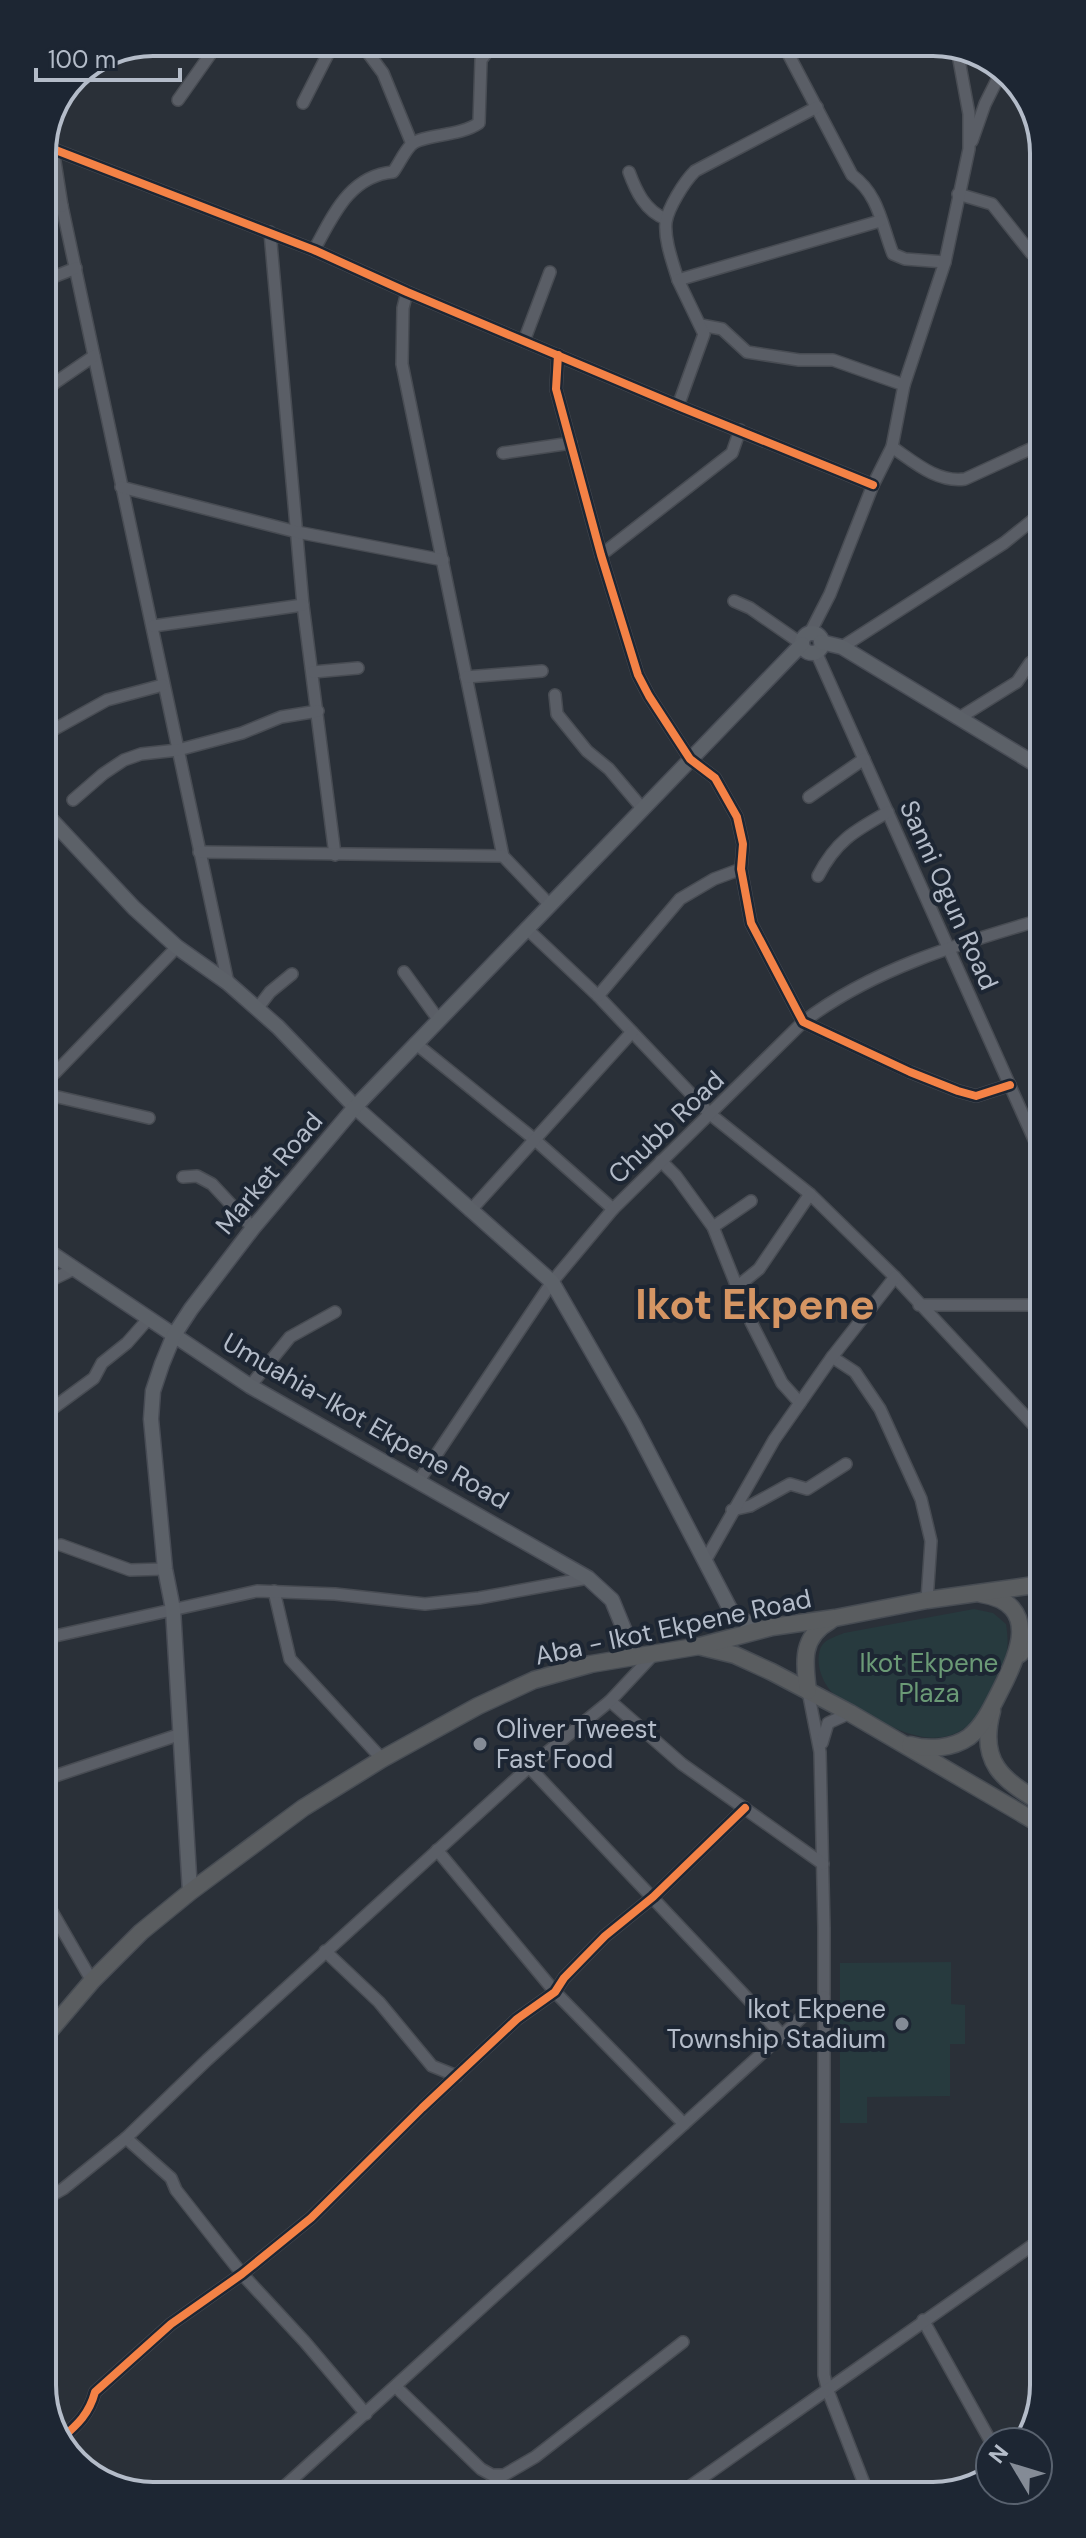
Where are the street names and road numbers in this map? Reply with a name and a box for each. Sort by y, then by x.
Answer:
street label: Sanni Ogun Road [892,795,1006,995]
street label: Chubb Road [601,1063,731,1191]
street label: Market Road [208,1105,330,1241]
street label: Umuahia-Ikot Ekpene Road [217,1325,515,1517]
street label: Aba - Ikot Ekpene Road [532,1581,814,1673]

